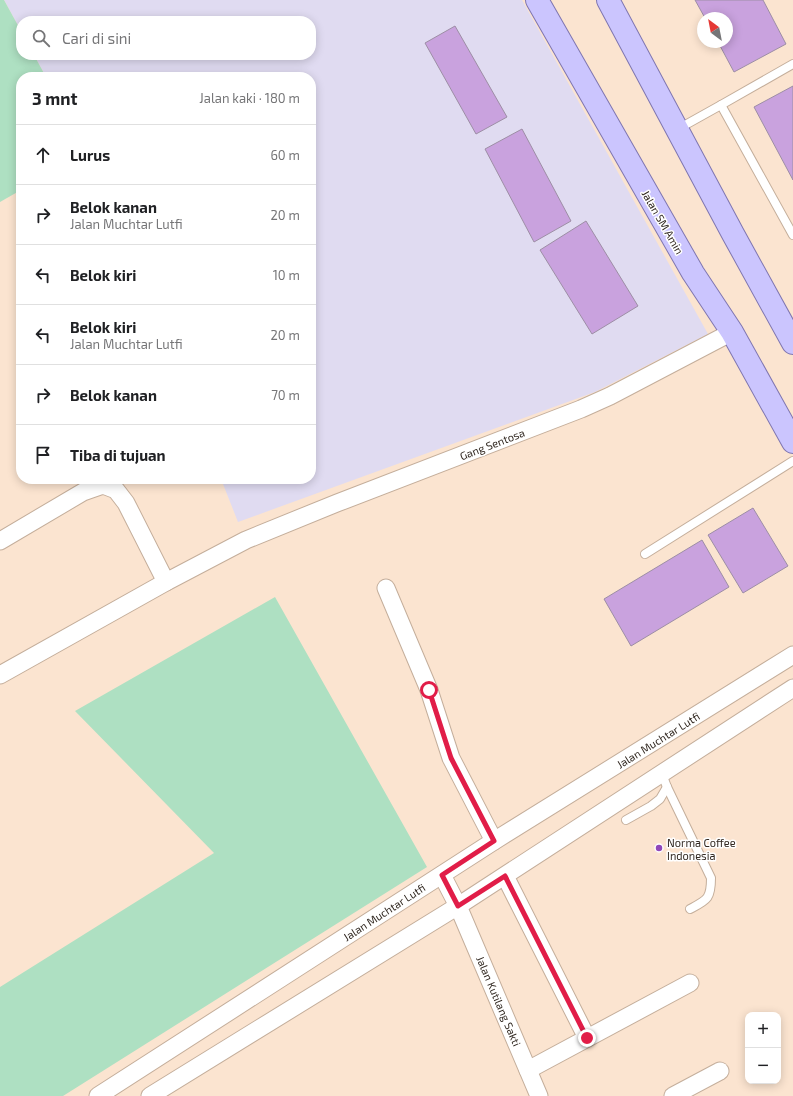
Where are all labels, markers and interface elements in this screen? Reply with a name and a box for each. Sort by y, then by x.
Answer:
north arrow [697,12,733,48]
search box [16,16,316,60]
icon: search [30,27,52,49]
text: Cari di sini [62,29,131,47]
text: 3 mnt [32,88,77,108]
text: Jalan kaki · 180 m [199,90,300,106]
icon: ahead [32,144,54,166]
text: Lurus [70,146,110,164]
text: 60 m [270,147,300,163]
street label: Jalan SM Amin [639,188,687,256]
text: Belok kanan [70,198,157,216]
icon: right [32,204,54,226]
text: 20 m [271,207,300,223]
text: Jalan Muchtar Lutfi [70,216,183,232]
icon: left [32,264,54,286]
text: Belok kiri [70,266,136,284]
text: 10 m [273,267,300,283]
text: Belok kiri [70,318,136,336]
icon: left [32,324,54,346]
text: 20 m [271,327,300,343]
text: Jalan Muchtar Lutfi [70,336,183,352]
icon: right [32,384,54,406]
text: Belok kanan [70,386,157,404]
text: 70 m [271,387,300,403]
street label: Gang Sentosa [458,426,526,462]
icon: arrive [32,444,54,466]
text: Tiba di tujuan [70,446,166,464]
route start [420,681,438,699]
street label: Jalan Muchtar Lutfi [614,709,702,771]
place label: Norma Coffee Indonesia [667,836,736,862]
marker: Norma Coffee Indonesia [654,843,664,853]
street label: Jalan Muchtar Lutfi [341,881,427,943]
street label: Jalan Kutilang Sakti [474,954,524,1048]
map controls [745,1012,781,1084]
button: + [745,1012,781,1048]
route end [578,1029,596,1047]
button: − [745,1048,781,1084]

